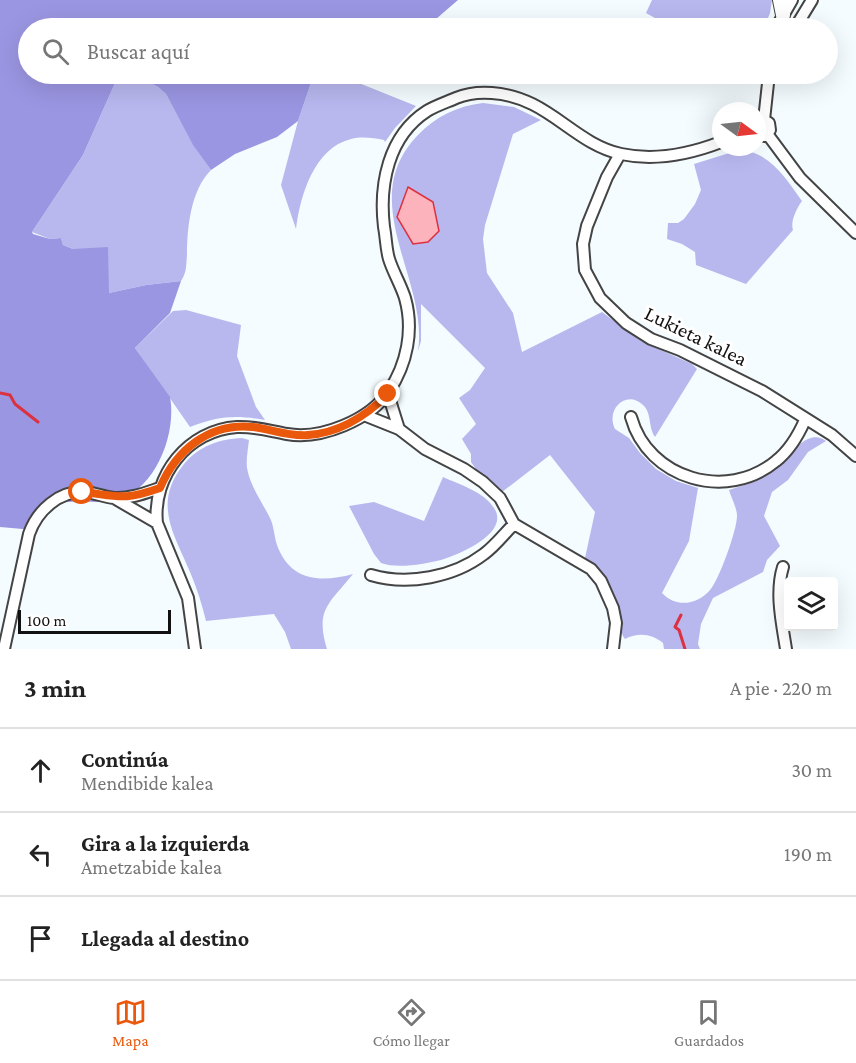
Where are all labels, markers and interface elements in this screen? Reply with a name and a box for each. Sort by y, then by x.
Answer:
search box [18,18,838,84]
icon: search [39,35,72,68]
text: Buscar aquí [87,39,189,64]
north arrow [712,102,766,156]
street label: Lukieta kalea [641,301,751,371]
route end [374,380,400,406]
route start [68,478,94,504]
map controls [784,577,838,631]
button: layers [784,577,838,631]
scale bar [18,607,171,634]
text: 100 m [27,612,66,629]
text: 3 min [24,674,86,703]
text: A pie · 220 m [730,677,832,699]
text: Continúa [81,747,168,772]
icon: ahead [24,754,57,787]
text: 30 m [791,759,832,781]
text: Mendibide kalea [81,772,213,794]
text: Gira a la izquierda [81,831,250,856]
icon: left [24,838,57,871]
text: 190 m [784,843,832,865]
text: Ametzabide kalea [81,856,222,878]
icon: arrive [24,922,57,955]
text: Llegada al destino [81,926,249,951]
tab: Mapa [112,996,149,1049]
tab: Cómo llegar [373,996,450,1049]
tab: Guardados [674,996,744,1049]

